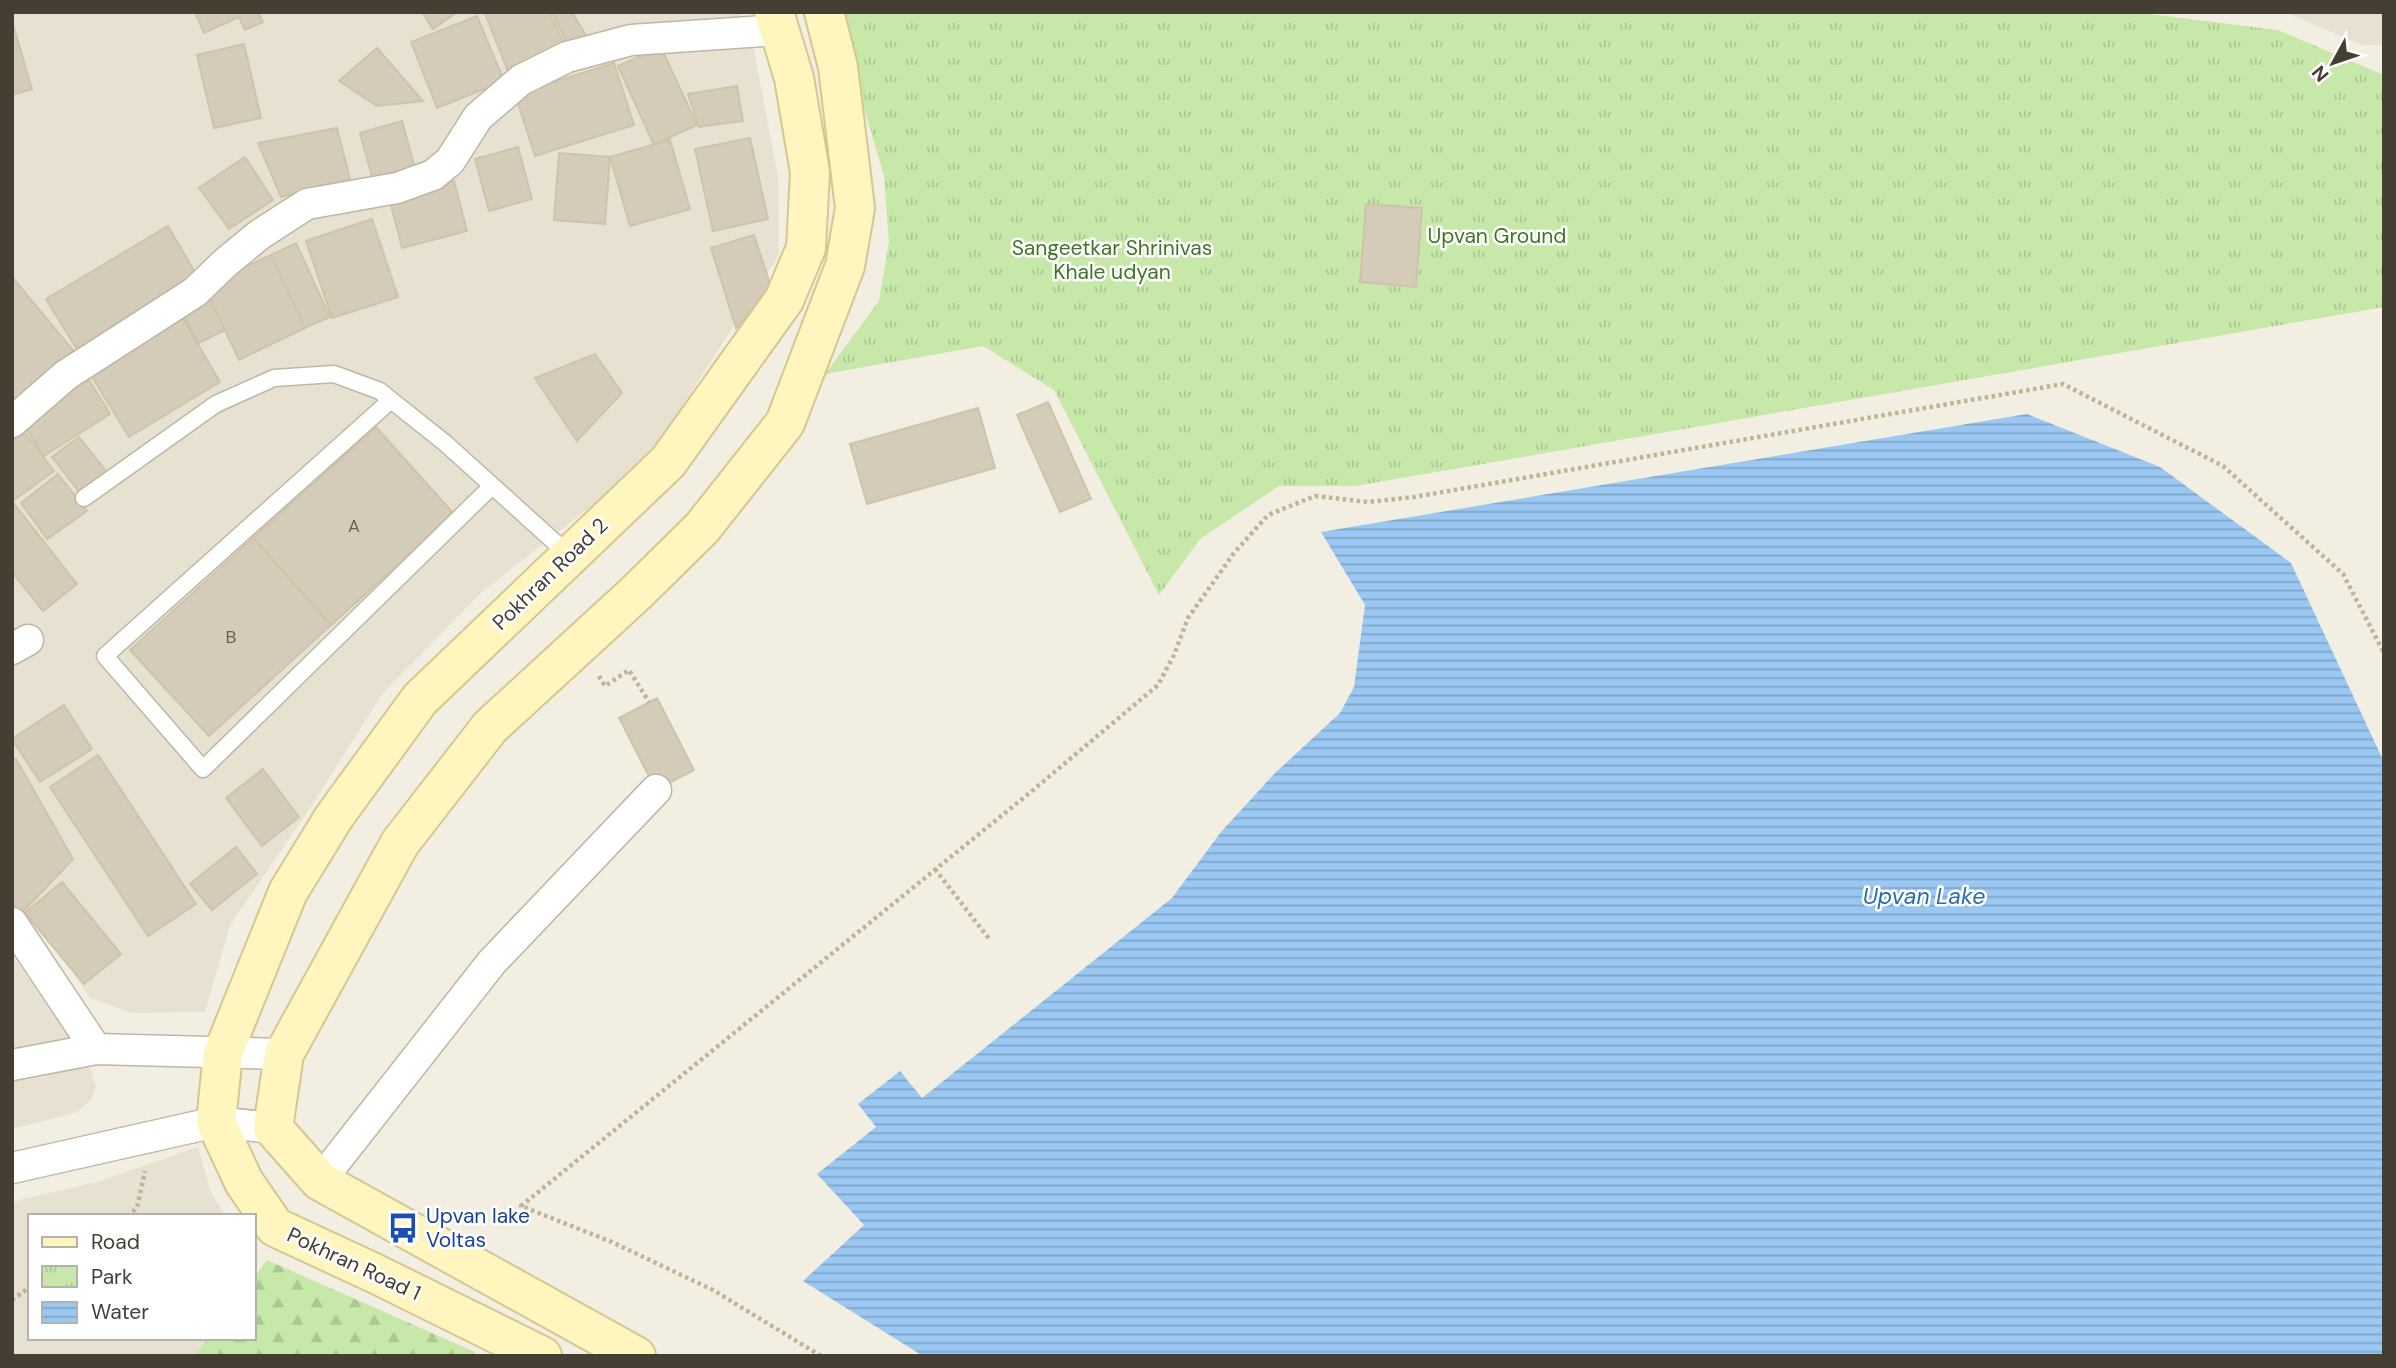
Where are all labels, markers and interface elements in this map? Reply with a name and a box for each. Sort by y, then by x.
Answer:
north arrow [2298,28,2368,98]
text: N [2306,60,2334,87]
park label: Upvan Ground [1428,222,1566,250]
park label: Sangeetkar Shrinivas Khale udyan [1012,234,1212,286]
street label: Pokhran Road 2 [486,512,614,636]
house number: A [348,514,360,538]
house number: B [226,625,237,649]
water label: Upvan Lake [1863,881,1985,911]
place label: Upvan lake Voltas [426,1202,530,1254]
bus stop icon: Upvan lake Voltas [386,1211,420,1245]
legend [28,1214,256,1340]
street label: Pokhran Road 1 [283,1221,425,1307]
text: Road [91,1228,140,1256]
text: Park [91,1263,133,1291]
text: Water [91,1298,149,1326]

